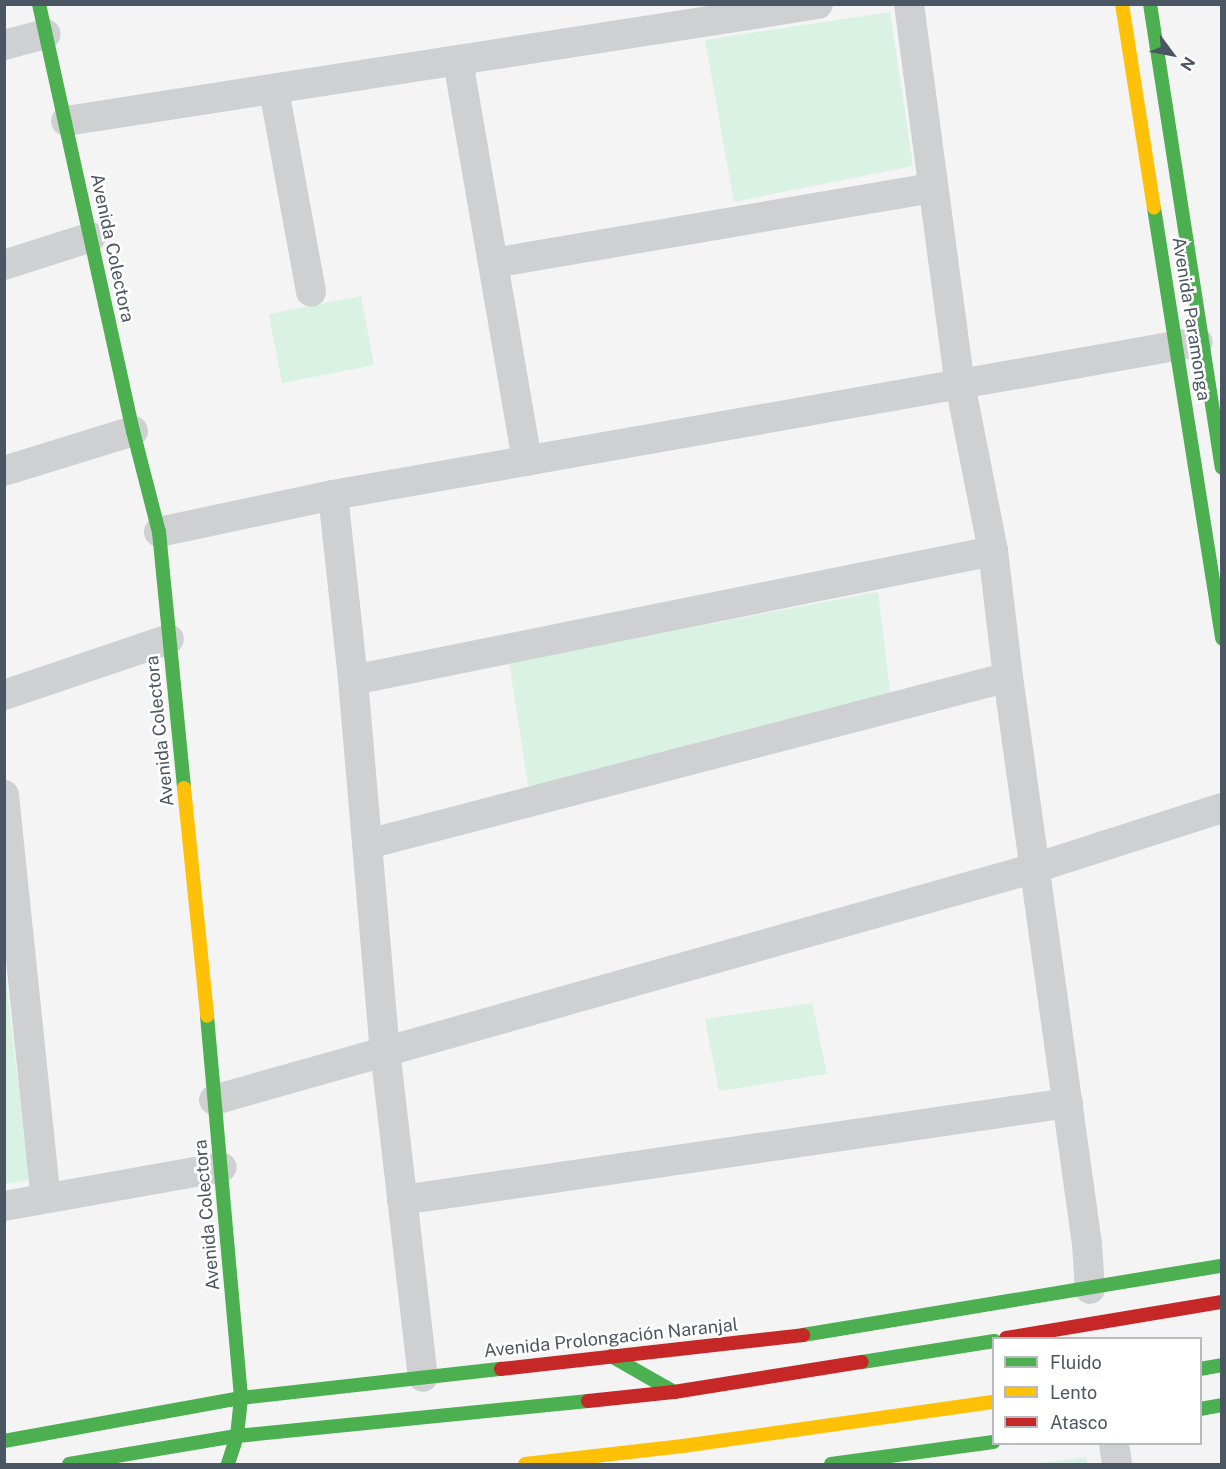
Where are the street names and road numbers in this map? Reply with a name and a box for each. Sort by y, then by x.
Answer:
street label: Avenida Colectora [86,172,138,324]
street label: Avenida Paramonga [1167,236,1215,402]
street label: Avenida Colectora [141,655,179,807]
street label: Avenida Colectora [190,1139,224,1291]
street label: Avenida Prolongación Naranjal [483,1314,739,1362]

